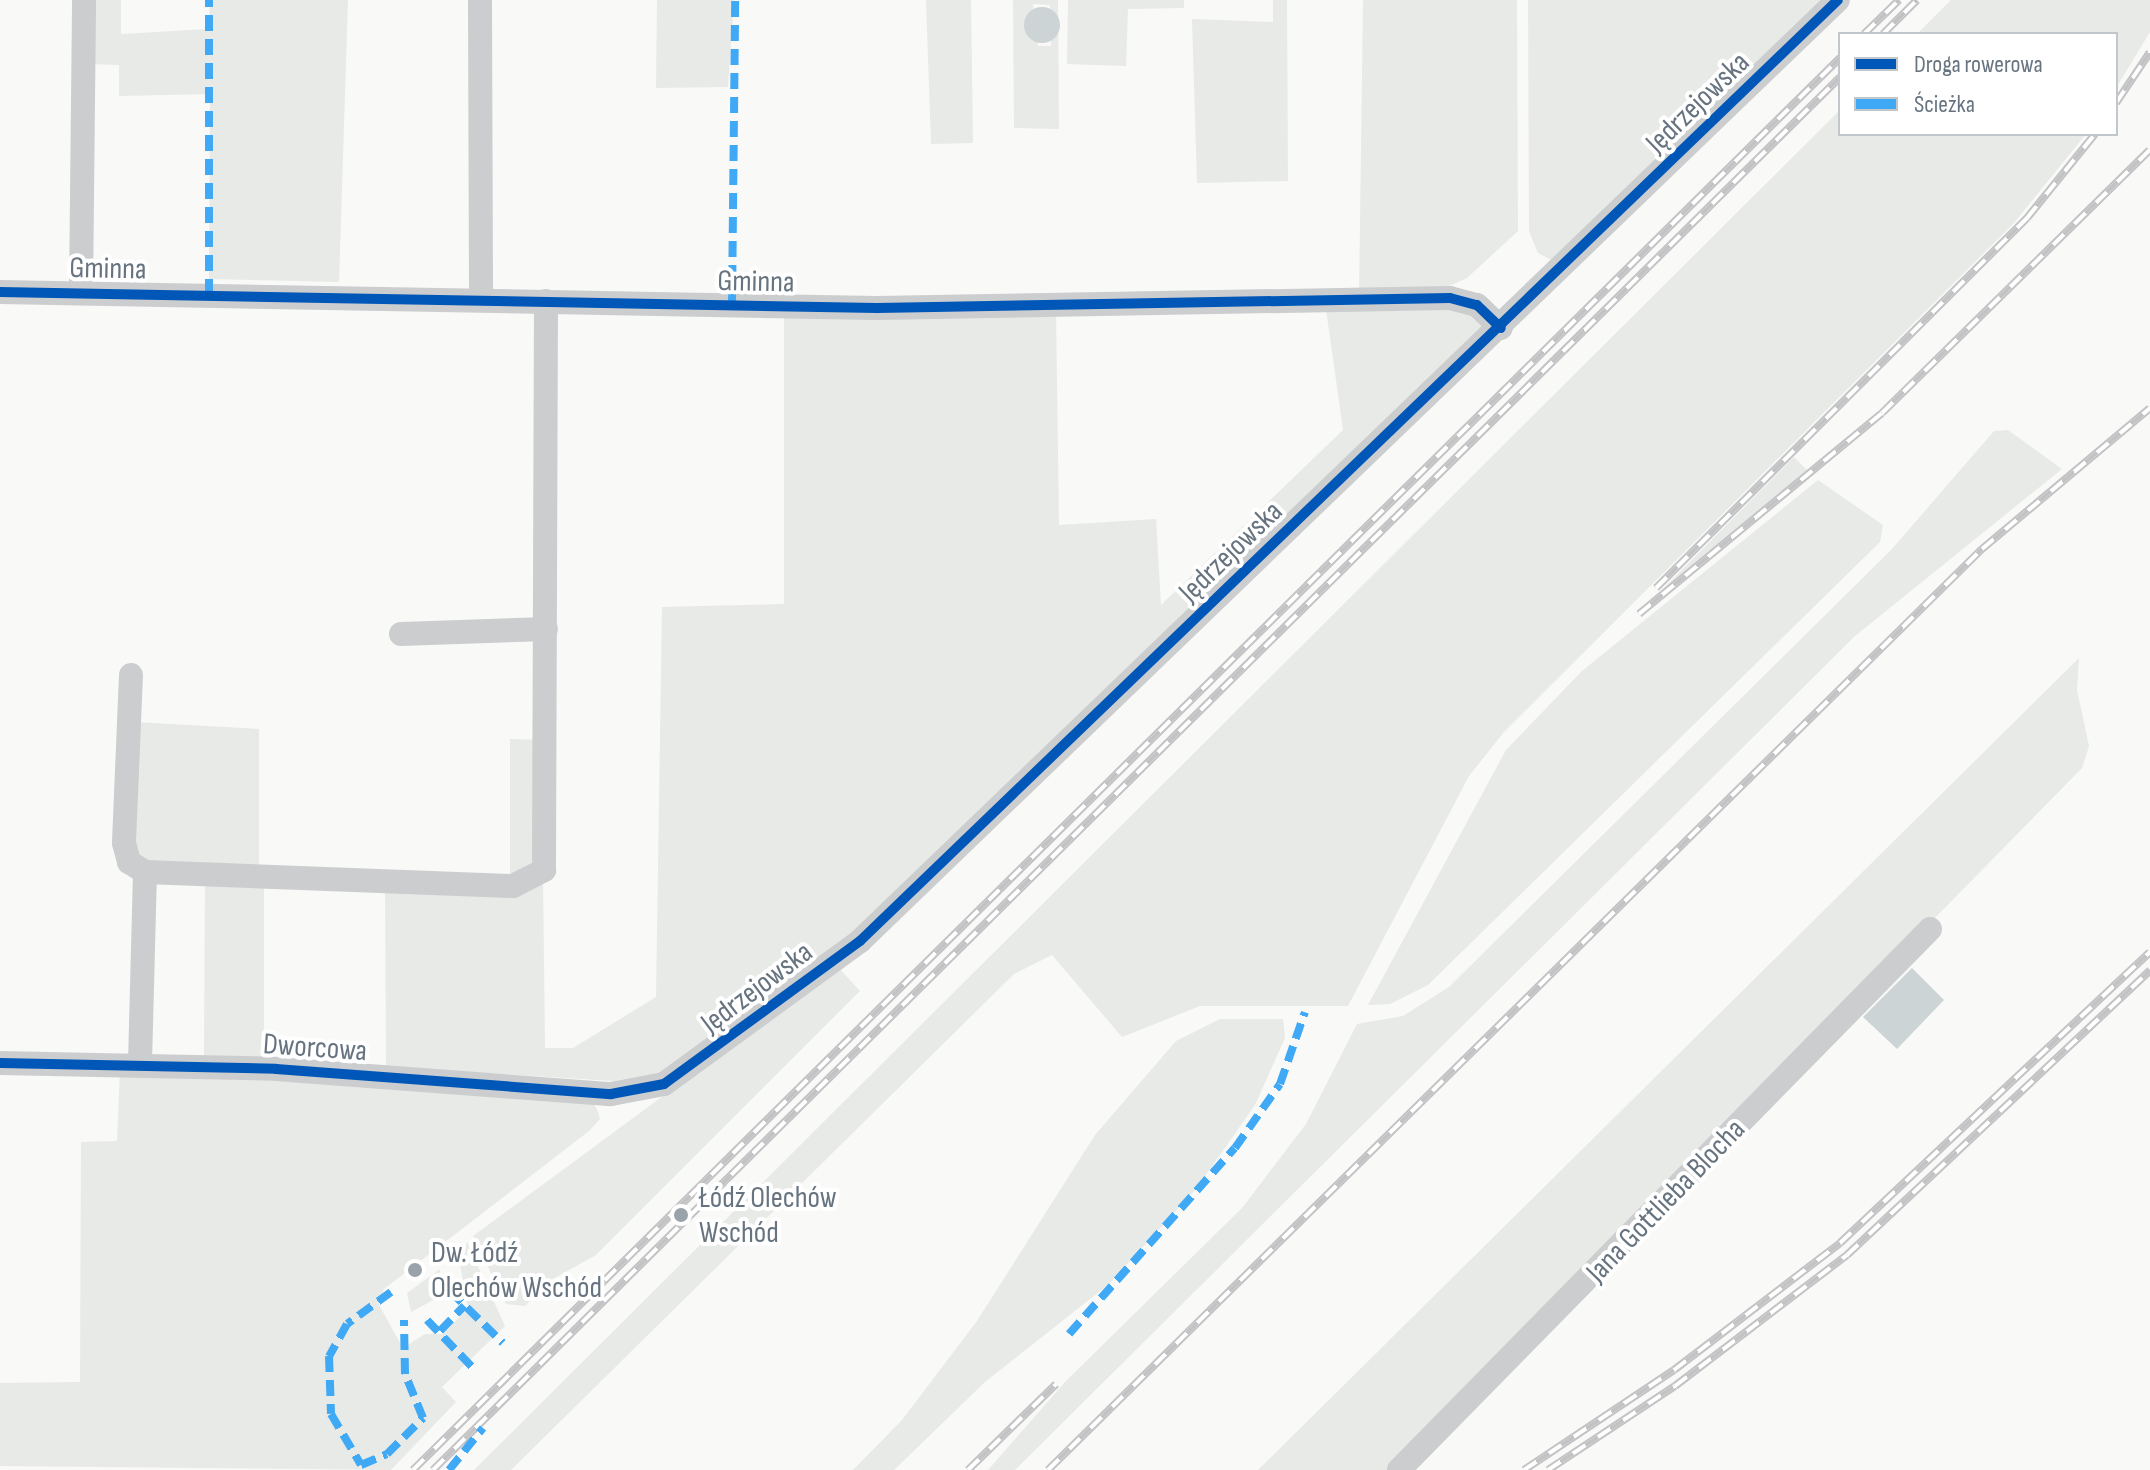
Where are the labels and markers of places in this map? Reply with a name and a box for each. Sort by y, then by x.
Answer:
place label: Łódź Olechów Wschód [699,1180,837,1250]
marker: Łódź Olechów Wschód [670,1204,692,1226]
place label: Dw. Łódź Olechów Wschód [431,1235,602,1306]
marker: Dw. Łódź Olechów Wschód [406,1261,424,1279]

